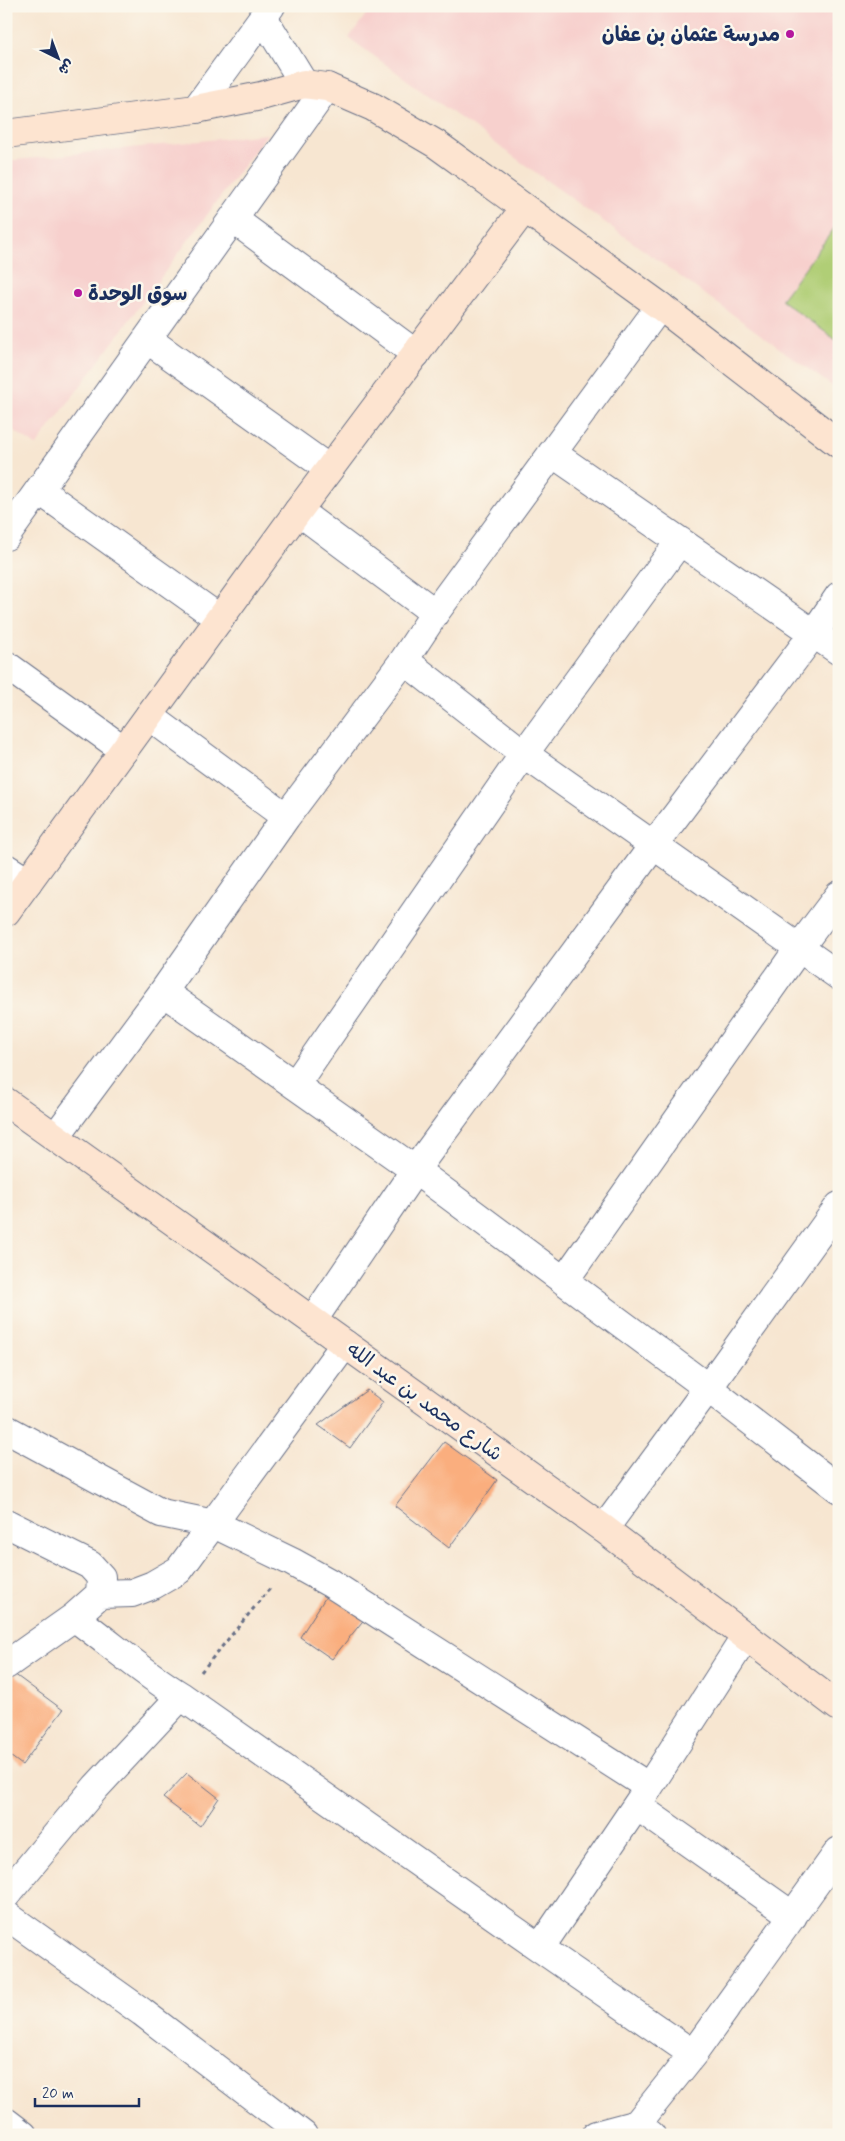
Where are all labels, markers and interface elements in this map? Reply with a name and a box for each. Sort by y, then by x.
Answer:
place label: مدرسة عثمان بن عفان [602,22,780,49]
marker: مدرسة عثمان بن عفان [784,28,796,40]
north arrow [32,32,82,82]
text: ش [54,55,78,79]
place label: سوق الوحدة [88,281,187,308]
marker: سوق الوحدة [72,287,84,299]
street label: شارع محمد بن عبد الله [341,1336,508,1468]
scale bar [35,2076,139,2108]
text: 20 m [42,2084,74,2104]

